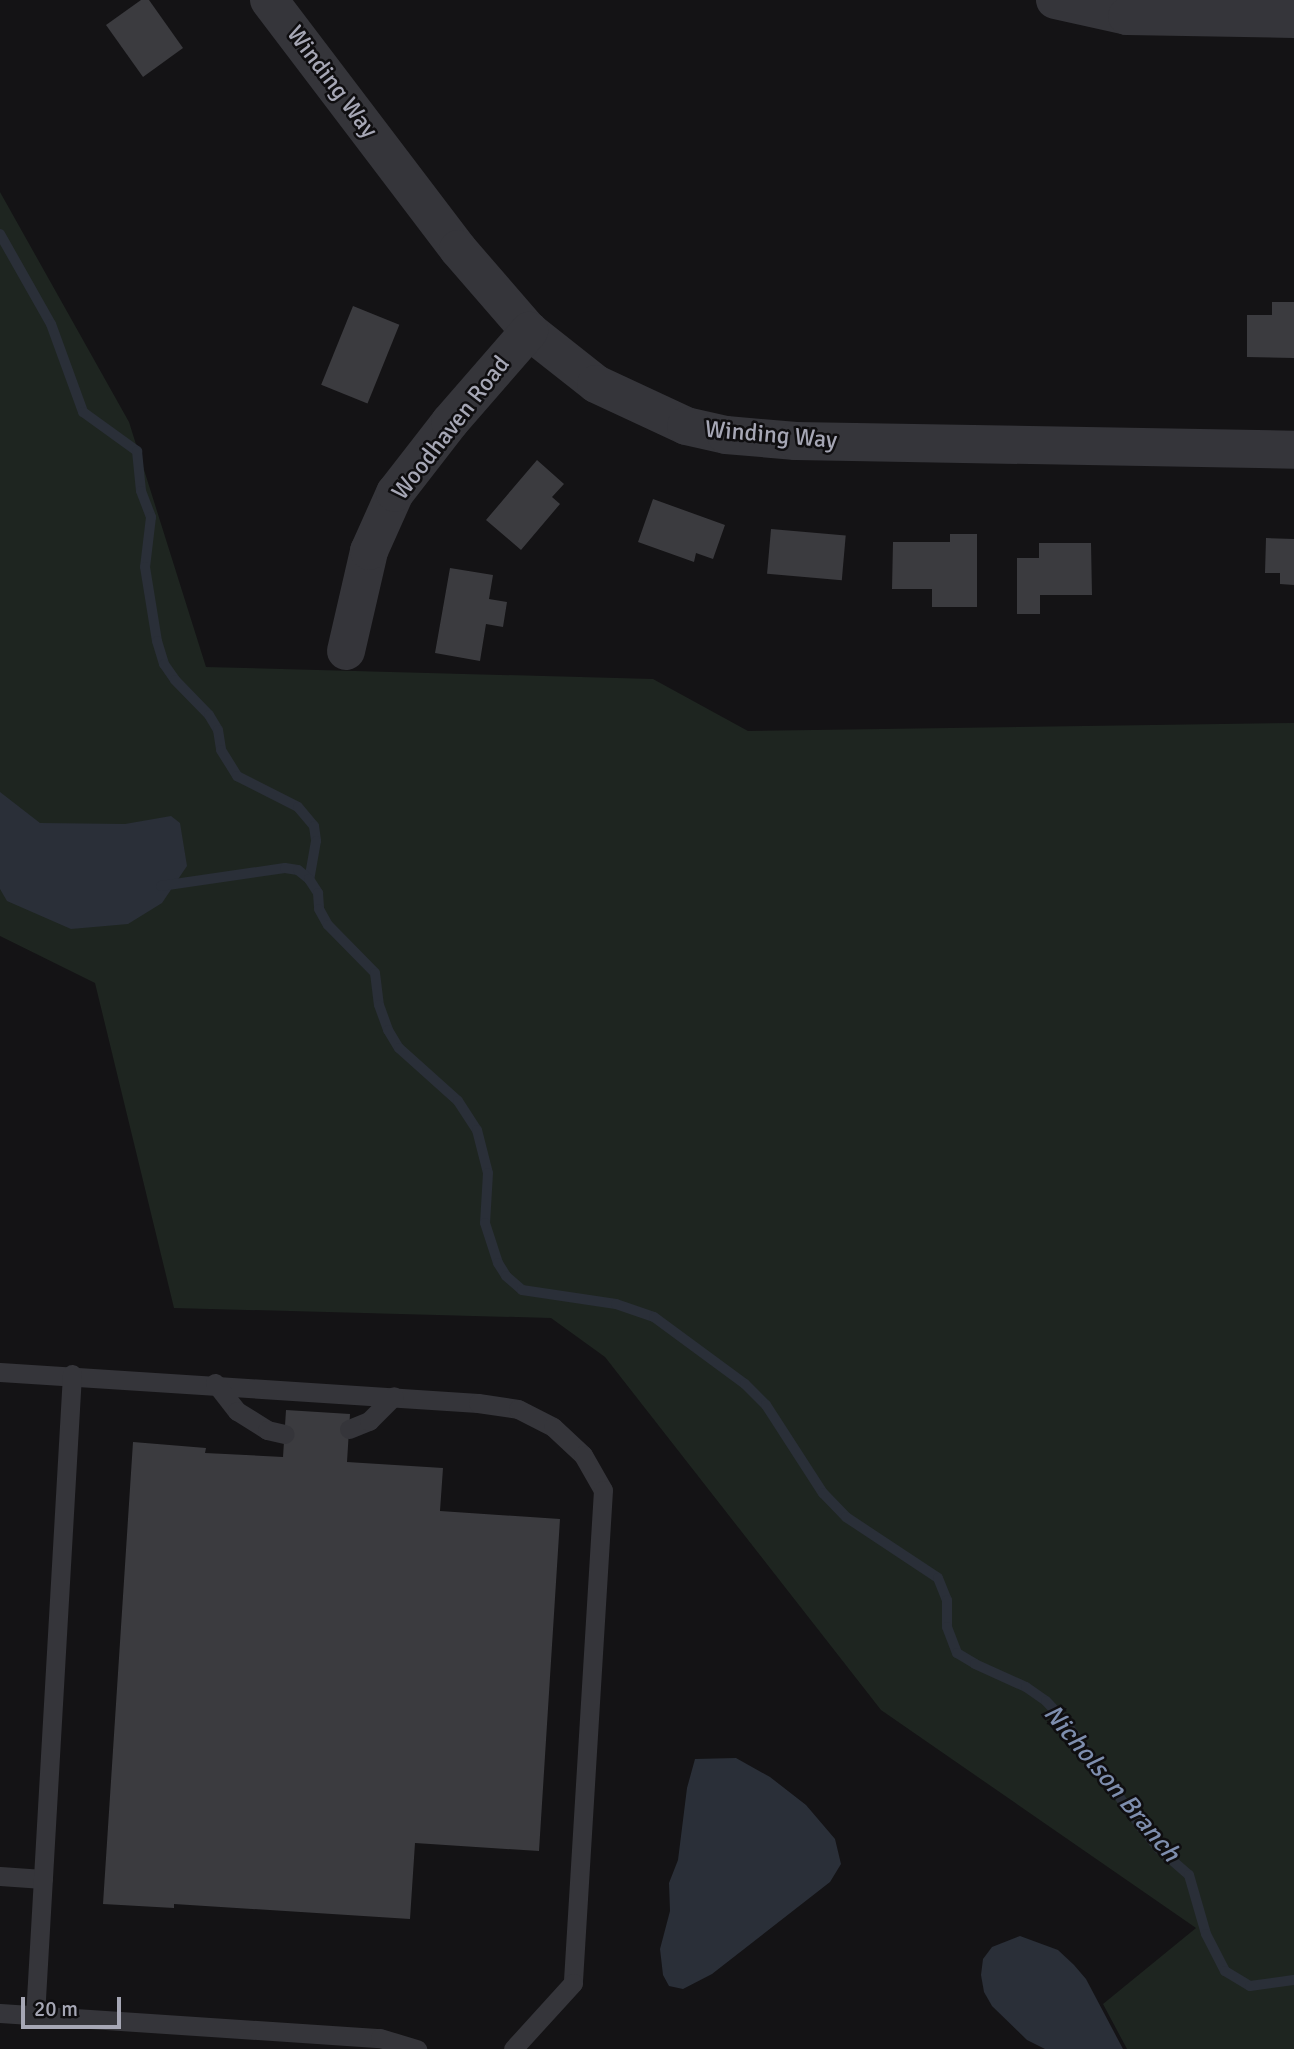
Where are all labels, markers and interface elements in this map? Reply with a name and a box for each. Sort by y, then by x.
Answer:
street label: Winding Way [281,20,383,144]
street label: Woodhaven Road [386,350,516,506]
street label: Winding Way [704,415,838,455]
water label: Nicholson Branch [1036,1699,1186,1869]
scale bar [24,1982,124,2026]
text: 20 m [34,1996,78,2022]

